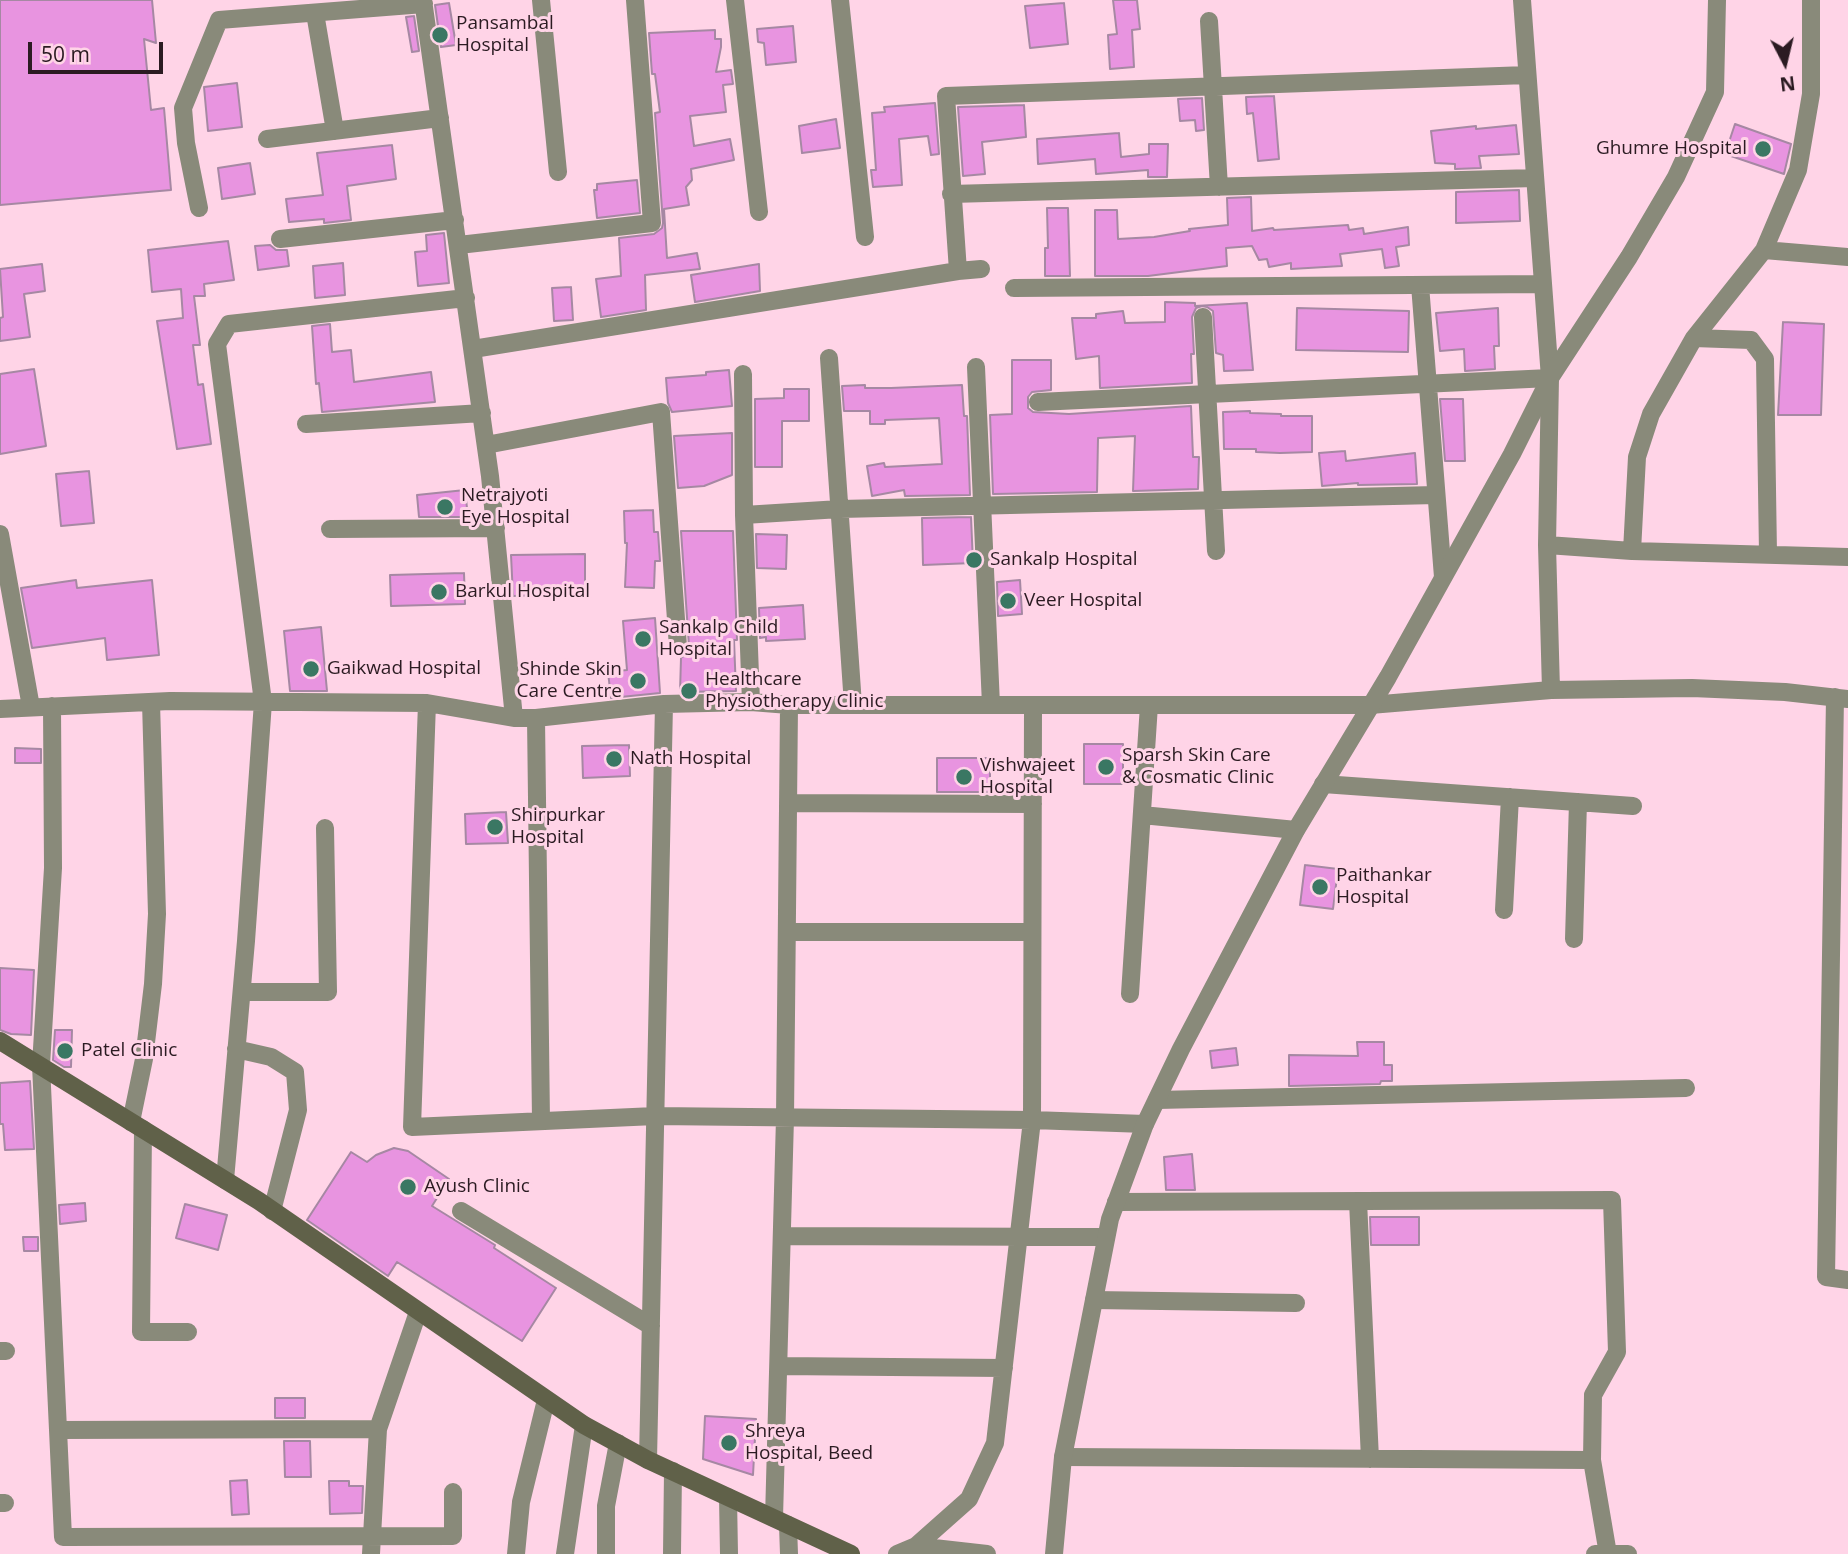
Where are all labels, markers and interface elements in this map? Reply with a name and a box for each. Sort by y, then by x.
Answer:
place label: Pansambal Hospital [456,13,554,57]
marker: Pansambal Hospital [430,25,450,45]
scale bar [32,28,166,72]
north arrow [1750,28,1820,98]
text: 50 m [41,40,90,68]
text: N [1778,70,1797,98]
place label: Ghumre Hospital [1596,138,1747,160]
marker: Ghumre Hospital [1753,139,1773,159]
place label: Netrajyoti Eye Hospital [461,485,570,529]
marker: Netrajyoti Eye Hospital [435,497,455,517]
place label: Sankalp Hospital [990,549,1138,571]
marker: Sankalp Hospital [964,550,984,570]
place label: Barkul Hospital [455,581,590,603]
marker: Barkul Hospital [429,582,449,602]
place label: Veer Hospital [1024,590,1142,612]
marker: Veer Hospital [998,591,1018,611]
place label: Sankalp Child Hospital [659,617,778,661]
marker: Sankalp Child Hospital [633,629,653,649]
place label: Gaikwad Hospital [327,658,481,680]
marker: Gaikwad Hospital [301,659,321,679]
place label: Shinde Skin Care Centre [517,659,622,703]
place label: Healthcare Physiotherapy Clinic [705,669,883,713]
marker: Shinde Skin Care Centre [628,671,648,691]
marker: Healthcare Physiotherapy Clinic [679,681,699,701]
place label: Sparsh Skin Care & Cosmatic Clinic [1122,745,1274,789]
place label: Nath Hospital [630,748,751,770]
marker: Nath Hospital [604,749,624,769]
place label: Vishwajeet Hospital [980,755,1075,799]
marker: Sparsh Skin Care & Cosmatic Clinic [1096,757,1116,777]
marker: Vishwajeet Hospital [954,767,974,787]
place label: Shirpurkar Hospital [511,805,605,849]
marker: Shirpurkar Hospital [485,817,505,837]
place label: Paithankar Hospital [1336,865,1432,909]
marker: Paithankar Hospital [1310,877,1330,897]
place label: Patel Clinic [81,1040,177,1062]
marker: Patel Clinic [55,1041,75,1061]
place label: Ayush Clinic [424,1176,530,1198]
marker: Ayush Clinic [398,1177,418,1197]
place label: Shreya Hospital, Beed [745,1421,873,1465]
marker: Shreya Hospital, Beed [719,1433,739,1453]

